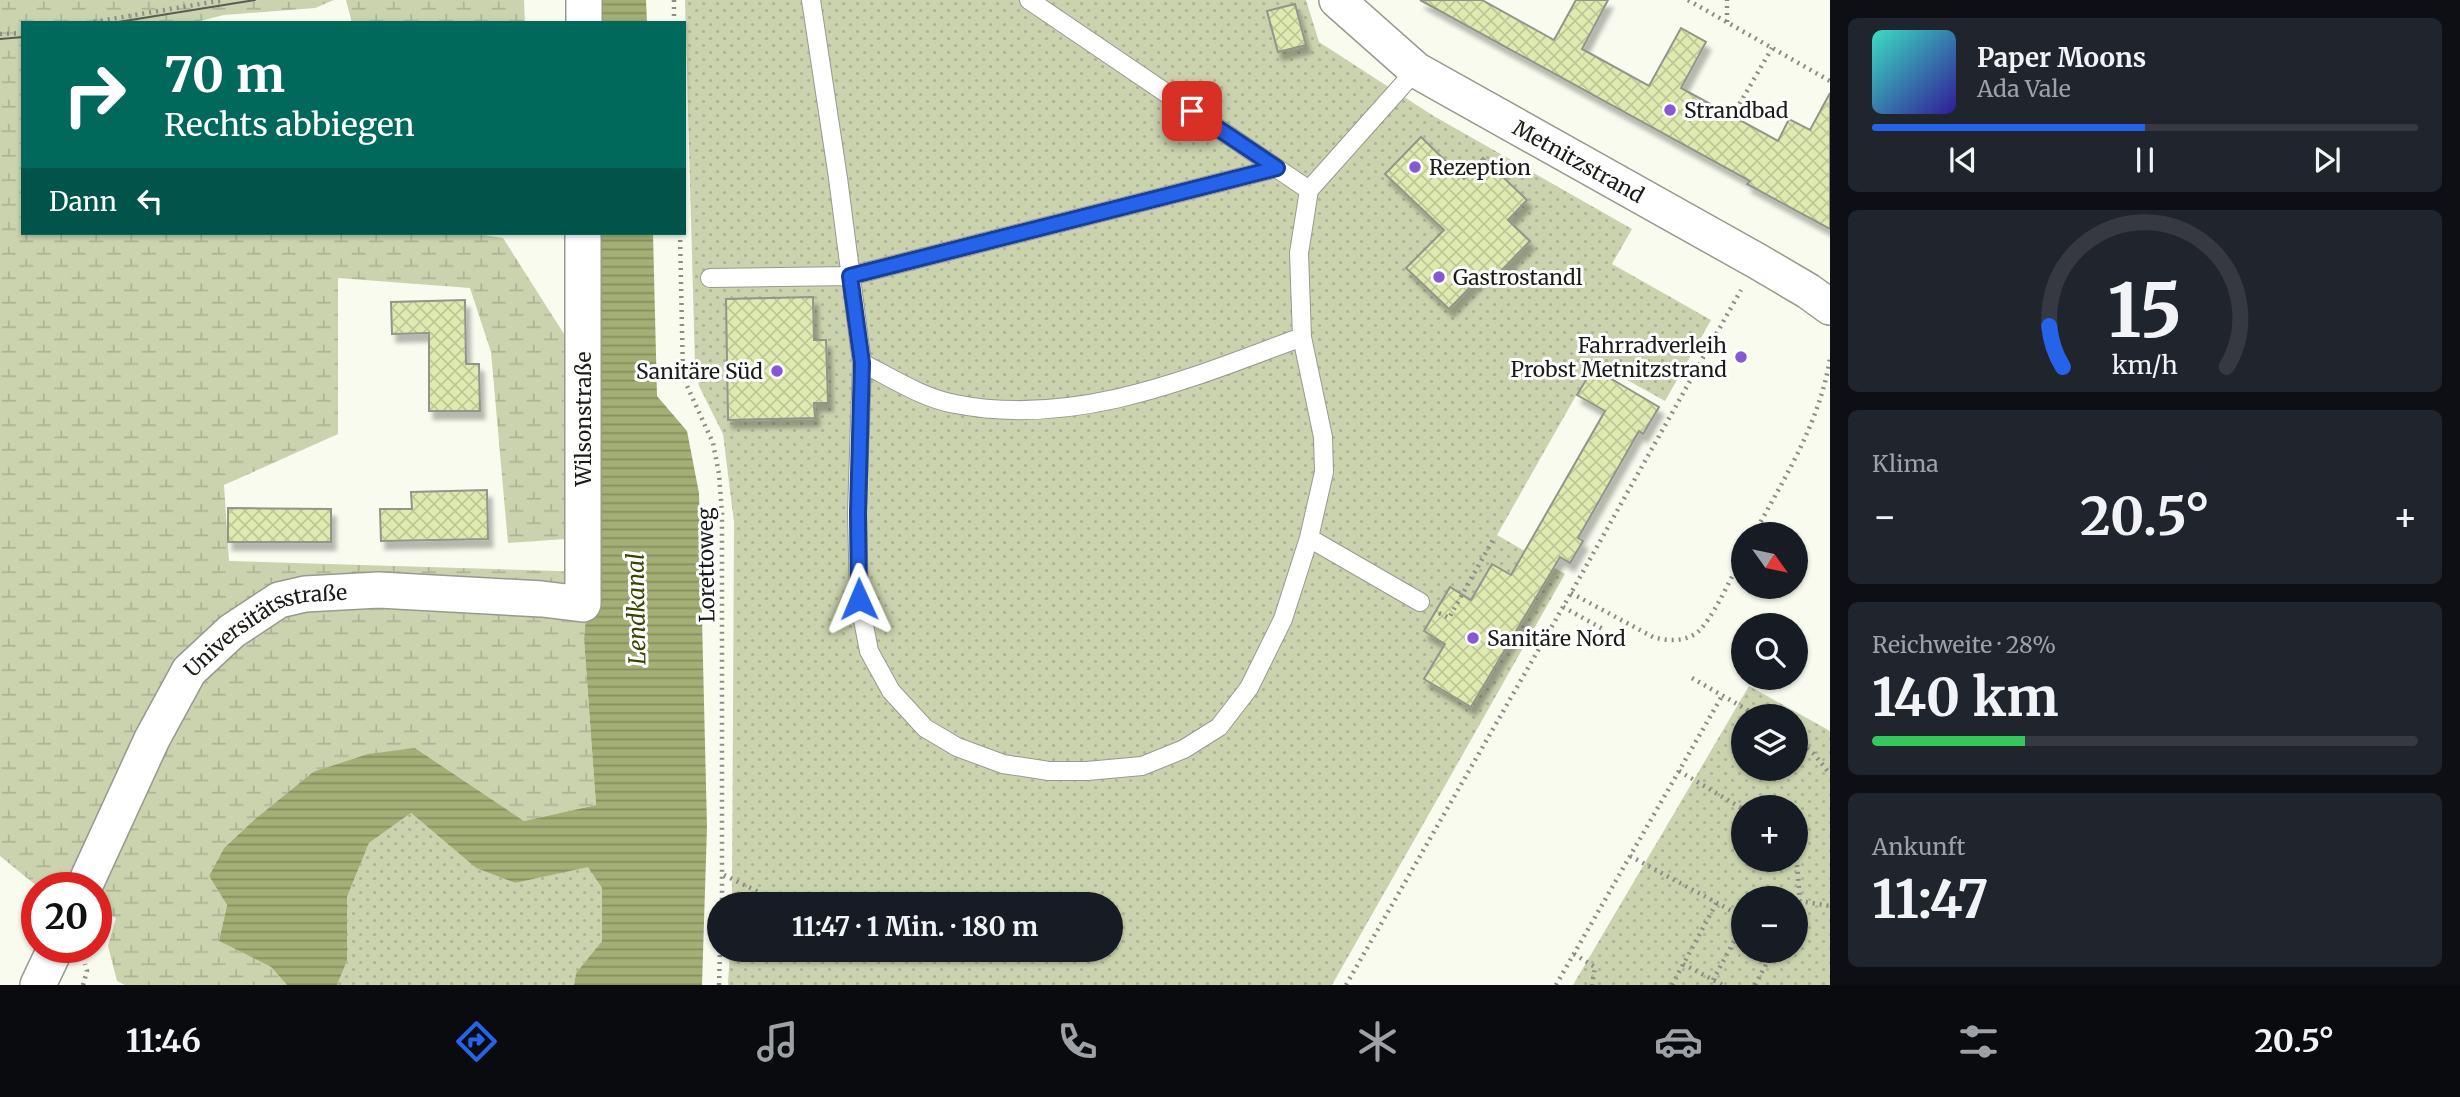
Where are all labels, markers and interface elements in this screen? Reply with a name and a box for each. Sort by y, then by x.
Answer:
text: Paper Moons [1977,41,2146,74]
text: 70 m [164,44,285,105]
icon: right [49,49,140,140]
text: Ada Vale [1977,74,2071,103]
pin [1162,81,1222,141]
icon: arrive [1173,92,1211,130]
place label: Strandbad [1684,97,1789,124]
marker: Strandbad [1662,102,1678,118]
text: Rechts abbiegen [164,105,415,145]
street label: Metnitzstrand [1508,114,1649,209]
icon: previous [1944,141,1982,179]
icon: pause [2126,141,2164,179]
icon: next [2308,141,2346,179]
place label: Rezeption [1429,154,1531,181]
marker: Rezeption [1407,159,1423,175]
icon: left [131,182,169,220]
text: Dann [49,185,117,218]
place label: Gastrostandl [1453,264,1583,291]
text: 15 [2108,265,2182,357]
marker: Gastrostandl [1431,269,1447,285]
place label: Fahrradverleih Probst Metnitzstrand [1510,332,1727,383]
marker: Fahrradverleih Probst Metnitzstrand [1733,349,1749,365]
text: km/h [2112,349,2178,381]
street label: Wilsonstraße [570,352,597,487]
place label: Sanitäre Süd [636,358,763,385]
marker: Sanitäre Süd [769,363,785,379]
text: Klima [1872,449,1939,478]
text: 20.5° [2080,484,2210,549]
text: − [1872,493,1897,540]
text: + [2393,493,2418,540]
street label: Lorettoweg [691,507,721,623]
north arrow [1731,522,1808,598]
map controls [1731,522,1808,963]
water label: Lendkanal [621,553,651,665]
position arrow [822,562,896,636]
street label: Universitätsstraße [178,578,348,682]
button: search [1731,613,1808,690]
place label: Sanitäre Nord [1487,625,1626,652]
marker: Sanitäre Nord [1465,630,1481,646]
text: Reichweite · 28% [1872,630,2056,659]
text: 140 km [1872,665,2059,730]
button: layers [1731,704,1808,781]
button: + [1731,795,1808,872]
text: Ankunft [1872,832,1965,861]
text: 11:47 [1872,867,1988,932]
speed limit sign: 20 [21,872,112,963]
button: − [1731,886,1808,963]
text: 11:47 · 1 Min. · 180 m [792,910,1038,943]
icon: directions [452,1017,501,1066]
icon: music [753,1017,802,1066]
icon: phone [1053,1017,1102,1066]
icon: climate [1353,1017,1402,1066]
icon: car [1654,1017,1703,1066]
icon: filters [1954,1017,2003,1066]
text: 11:46 [126,1021,201,1061]
text: 20.5° [2254,1021,2334,1061]

